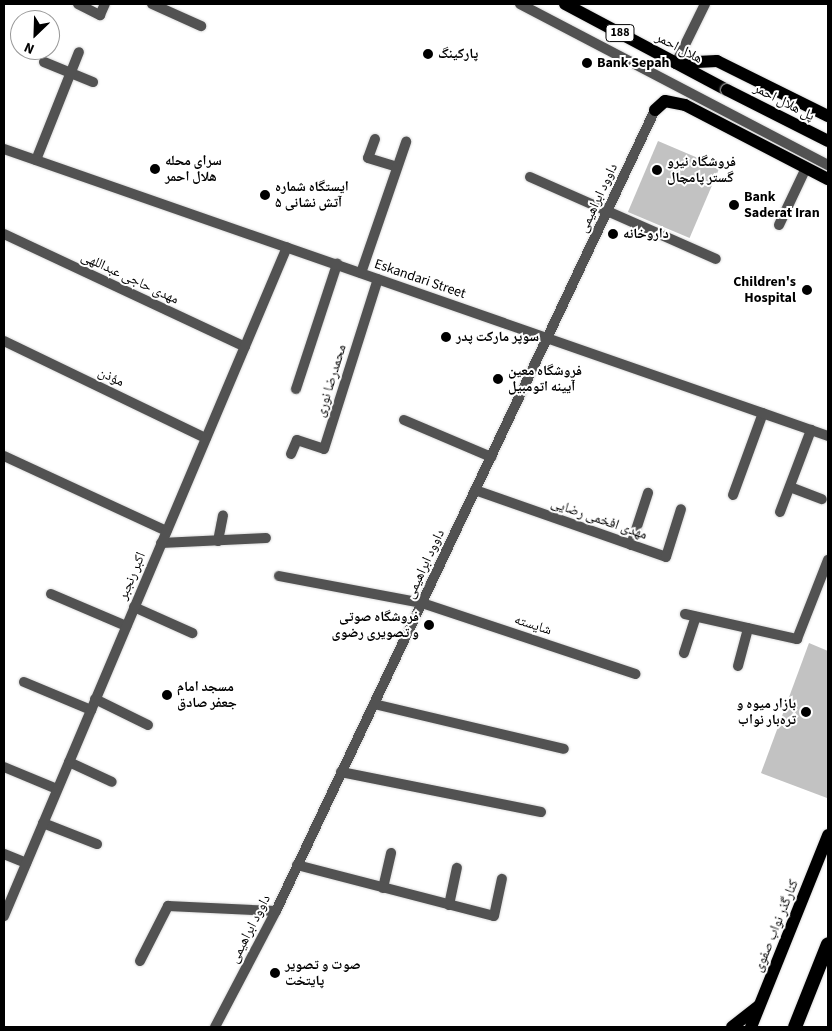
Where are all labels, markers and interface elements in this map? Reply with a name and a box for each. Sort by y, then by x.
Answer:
north arrow [10,10,60,60]
road number: 188 [605,23,635,42]
street label: هلال احمر [653,29,705,67]
text: N [21,37,38,59]
place label: پارکینگ [438,46,478,62]
marker: پارکینگ [422,48,434,60]
place label: Bank Sepah [597,55,670,71]
marker: Bank Sepah [581,57,593,69]
street label: پل هلال احمر [751,79,817,125]
place label: سرای محله هلال احمر [165,153,222,186]
place label: فروشگاه نیرو گستر پامچال [667,154,736,186]
street label: داوود ابراهیمی [575,161,621,235]
marker: سرای محله هلال احمر [149,163,161,175]
marker: فروشگاه نیرو گستر پامچال [651,164,663,176]
place label: ایستگاه شماره ۵ آتش نشانی [275,179,349,212]
marker: ایستگاه شماره ۵ آتش نشانی [259,189,271,201]
place label: Bank Saderat Iran [744,189,820,222]
marker: Bank Saderat Iran [728,199,740,211]
place label: داروخانه [623,226,669,242]
marker: داروخانه [607,228,619,240]
street label: مهدی حاجی عبداللهی [78,248,182,308]
street label: Eskandari Street [372,255,468,303]
place label: Children's Hospital [733,274,796,306]
marker: Children's Hospital [800,283,814,297]
place label: سوپر مارکت پدر [456,329,539,345]
marker: سوپر مارکت پدر [440,331,452,343]
street label: محمدرضا نوری [312,343,350,419]
place label: فروشگاه معین آیینه اتومبیل [508,363,582,396]
street label: مؤذن [95,364,127,390]
marker: فروشگاه معین آیینه اتومبیل [492,373,504,385]
street label: مهدی افخمی رضایی [549,495,649,543]
street label: داوود ابراهیمی [402,527,448,601]
street label: اکبر رنجبر [114,550,150,602]
place label: فروشگاه صوتی و تصویری رضوی [332,609,419,642]
street label: شایسته [512,611,554,639]
marker: فروشگاه صوتی و تصویری رضوی [423,619,435,631]
place label: مسجد امام جعفر صادق [177,679,237,712]
marker: مسجد امام جعفر صادق [161,689,173,701]
place label: بازار میوه و تره‌بار نواب [737,696,796,729]
marker: بازار میوه و تره‌بار نواب [800,706,812,718]
street label: کنارگذر نواب صفوی [750,877,802,975]
street label: داوود ابراهیمی [226,892,274,966]
place label: صوت و تصویر پایتخت [285,957,361,990]
marker: صوت و تصویر پایتخت [269,967,281,979]

